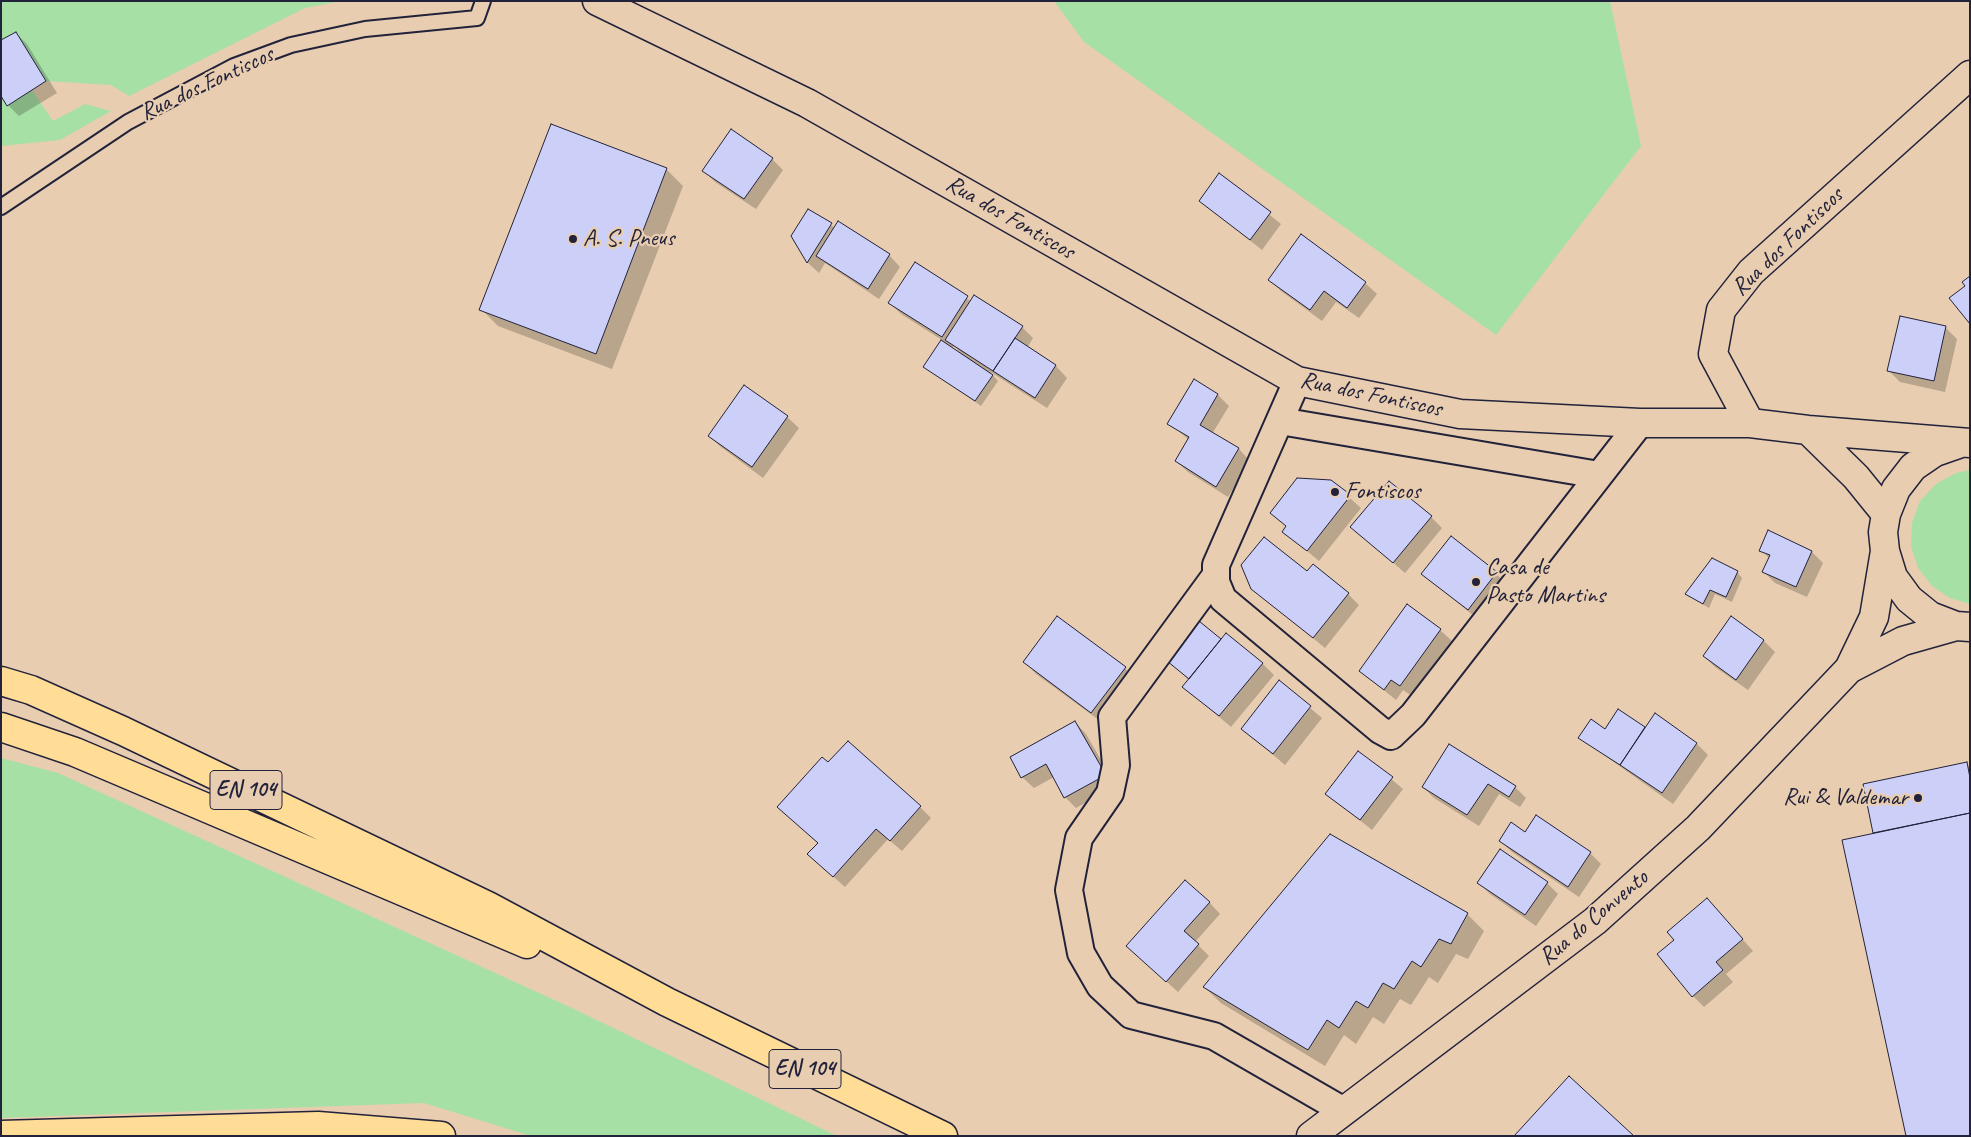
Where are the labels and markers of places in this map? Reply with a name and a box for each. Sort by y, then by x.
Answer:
place label: A. S. Pneus [583,225,674,253]
marker: A. S. Pneus [567,233,579,245]
place label: Fontiscos [1345,478,1420,506]
marker: Fontiscos [1329,486,1341,498]
place label: Casa de Pasto Martins [1486,554,1605,610]
marker: Casa de Pasto Martins [1470,576,1482,588]
place label: Rui & Valdemar [1783,784,1908,812]
marker: Rui & Valdemar [1912,792,1924,804]

